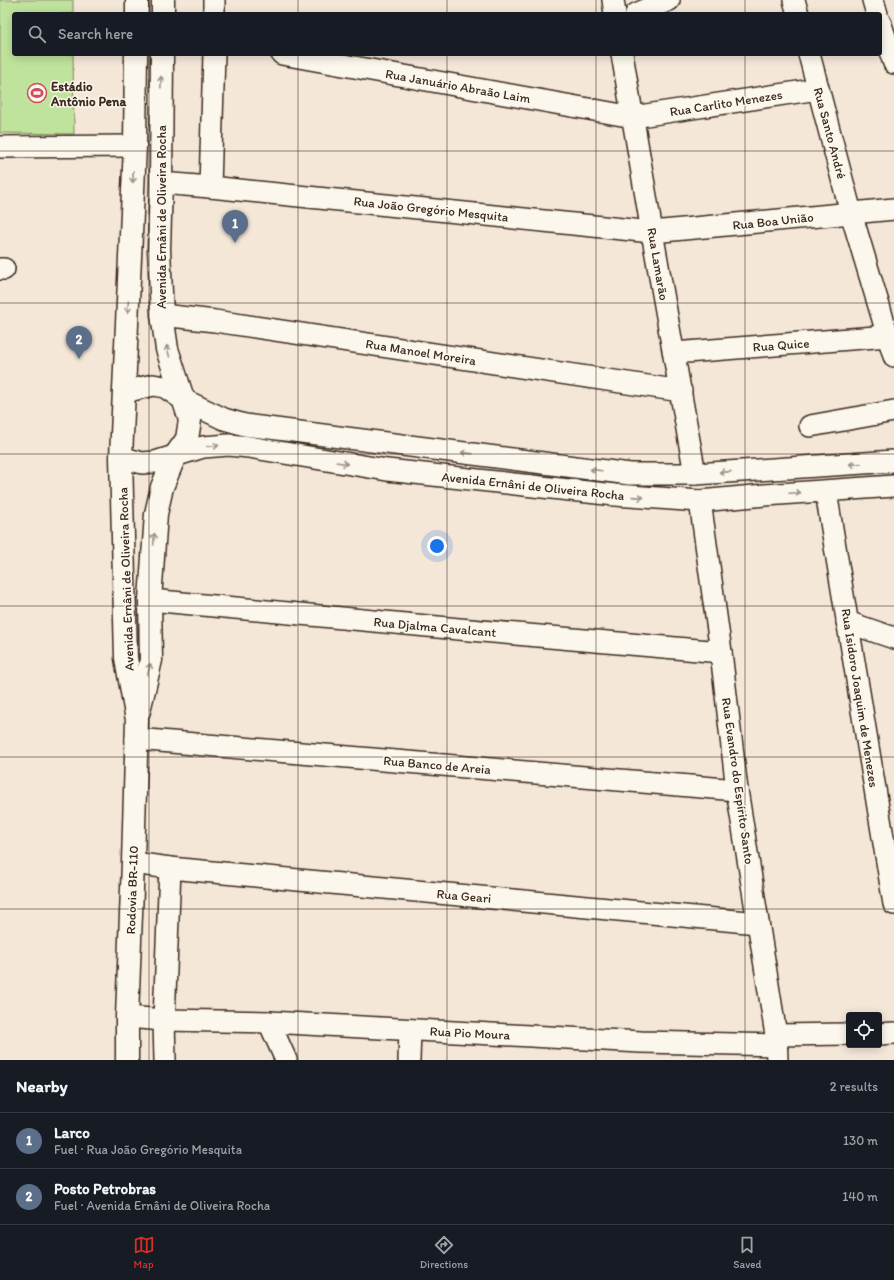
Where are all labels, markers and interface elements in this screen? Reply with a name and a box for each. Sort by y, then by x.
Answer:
search box [12,12,882,56]
icon: search [26,23,48,45]
text: Search here [58,25,133,43]
street label: Rua Januário Abraão Laim [384,66,532,106]
one-way arrow [157,76,165,89]
place label: Estádio Antônio Pena [50,79,126,109]
sports icon: Estádio Antônio Pena [26,82,48,104]
street label: Rua Santo André [811,86,849,180]
street label: Rua Carlito Menezes [669,87,784,119]
street label: Avenida Ernâni de Oliveira Rocha [154,125,169,309]
one-way arrow [130,170,137,183]
street label: Rua João Gregório Mesquita [353,193,510,225]
street label: Rua Boa União [732,209,815,233]
pin: 1 [222,210,248,243]
street label: Rua Lamarão [644,226,672,302]
one-way arrow [125,300,132,313]
pin: 2 [66,326,92,359]
street label: Rua Manoel Moreira [365,336,478,368]
street label: Rua Quice [752,336,810,354]
one-way arrow [164,345,171,358]
one-way arrow [206,443,219,450]
one-way arrow [461,449,474,457]
one-way arrow [335,459,348,467]
one-way arrow [849,460,862,467]
one-way arrow [590,466,603,474]
street label: Avenida Ernâni de Oliveira Rocha [441,469,626,503]
one-way arrow [719,469,732,476]
street label: Avenida Ernâni de Oliveira Rocha [115,486,137,671]
one-way arrow [788,490,801,497]
one-way arrow [631,493,644,500]
one-way arrow [151,533,158,546]
your location [427,536,447,556]
street label: Rua Isidoro Joaquim de Menezes [838,607,882,789]
street label: Rua Djalma Cavalcant [373,614,497,640]
one-way arrow [146,662,153,675]
street label: Rua Evandro do Espírito Santo [719,697,757,866]
street label: Rua Banco de Areia [383,753,492,777]
street label: Rodovia BR-110 [123,845,141,935]
street label: Rua Geari [436,886,492,906]
map controls [846,1012,882,1048]
button: locate [846,1012,882,1048]
street label: Rua Pio Moura [429,1023,511,1043]
text: Nearby [16,1076,68,1096]
text: 2 results [830,1079,878,1094]
text: Larco [54,1124,90,1142]
text: 1 [26,1133,32,1148]
text: 130 m [843,1133,878,1148]
text: Fuel · Rua João Gregório Mesquita [54,1142,242,1157]
text: Posto Petrobras [54,1180,156,1198]
text: 2 [26,1189,32,1204]
text: 140 m [842,1189,878,1204]
text: Fuel · Avenida Ernâni de Oliveira Rocha [54,1198,270,1213]
tab: Map [133,1234,155,1271]
tab: Directions [420,1234,468,1271]
tab: Saved [733,1234,761,1271]

